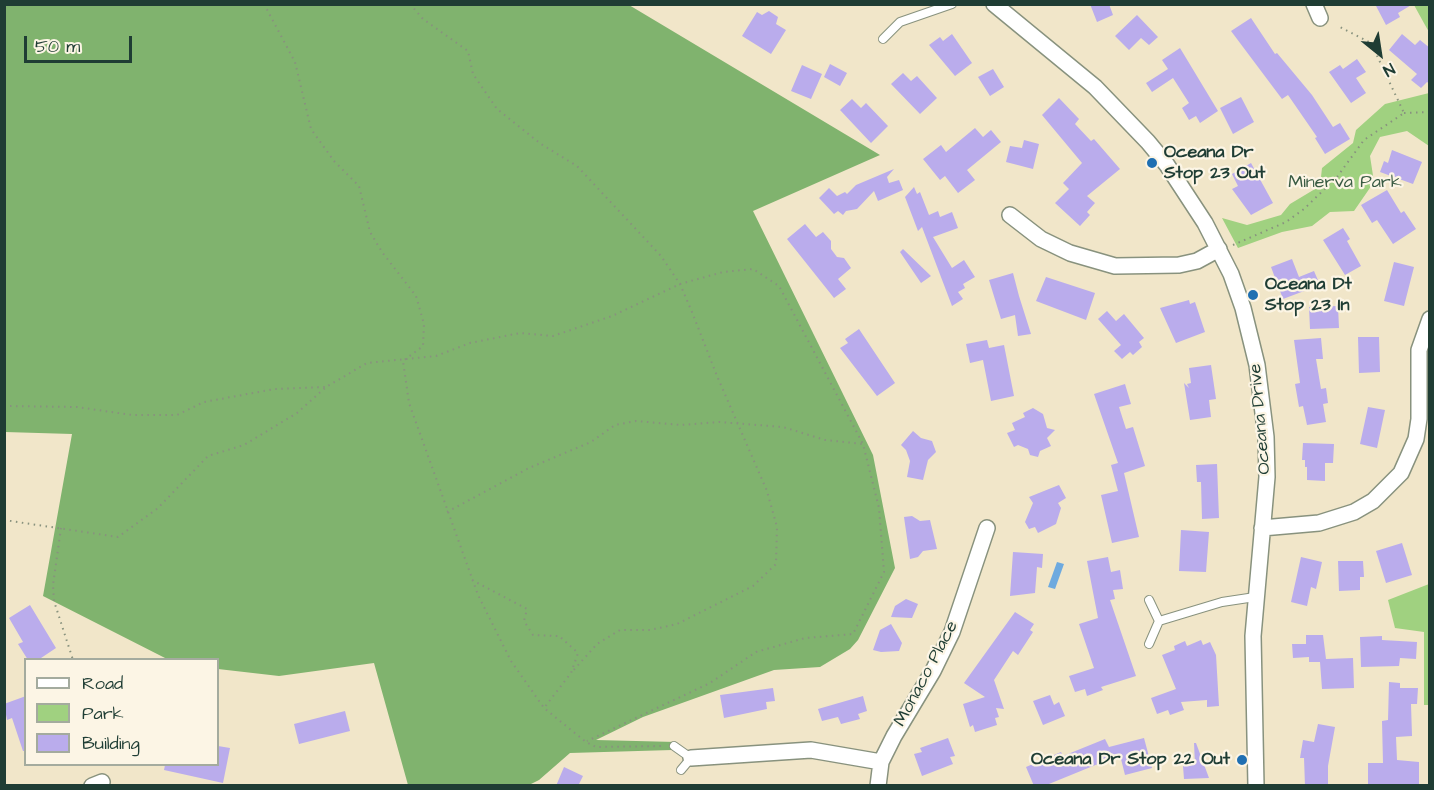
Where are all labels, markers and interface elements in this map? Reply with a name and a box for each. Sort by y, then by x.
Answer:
scale bar [27,24,135,62]
north arrow [1350,24,1410,84]
text: 50 m [35,34,80,59]
text: N [1379,58,1399,82]
place label: Oceana Dr Stop 23 Out [1164,142,1265,184]
marker: Oceana Dr Stop 23 Out [1145,156,1159,170]
park label: Minerva Park [1288,172,1402,194]
place label: Oceana Dt Stop 23 In [1265,274,1352,316]
marker: Oceana Dt Stop 23 In [1246,288,1260,302]
street label: Oceana Drive [1245,363,1277,475]
street label: Monaco Place [890,618,964,730]
legend [24,658,219,766]
text: Road [82,671,123,696]
text: Park [82,701,124,726]
text: Building [82,731,140,756]
place label: Oceana Dr Stop 22 Out [1031,749,1230,771]
marker: Oceana Dr Stop 22 Out [1235,753,1249,767]

